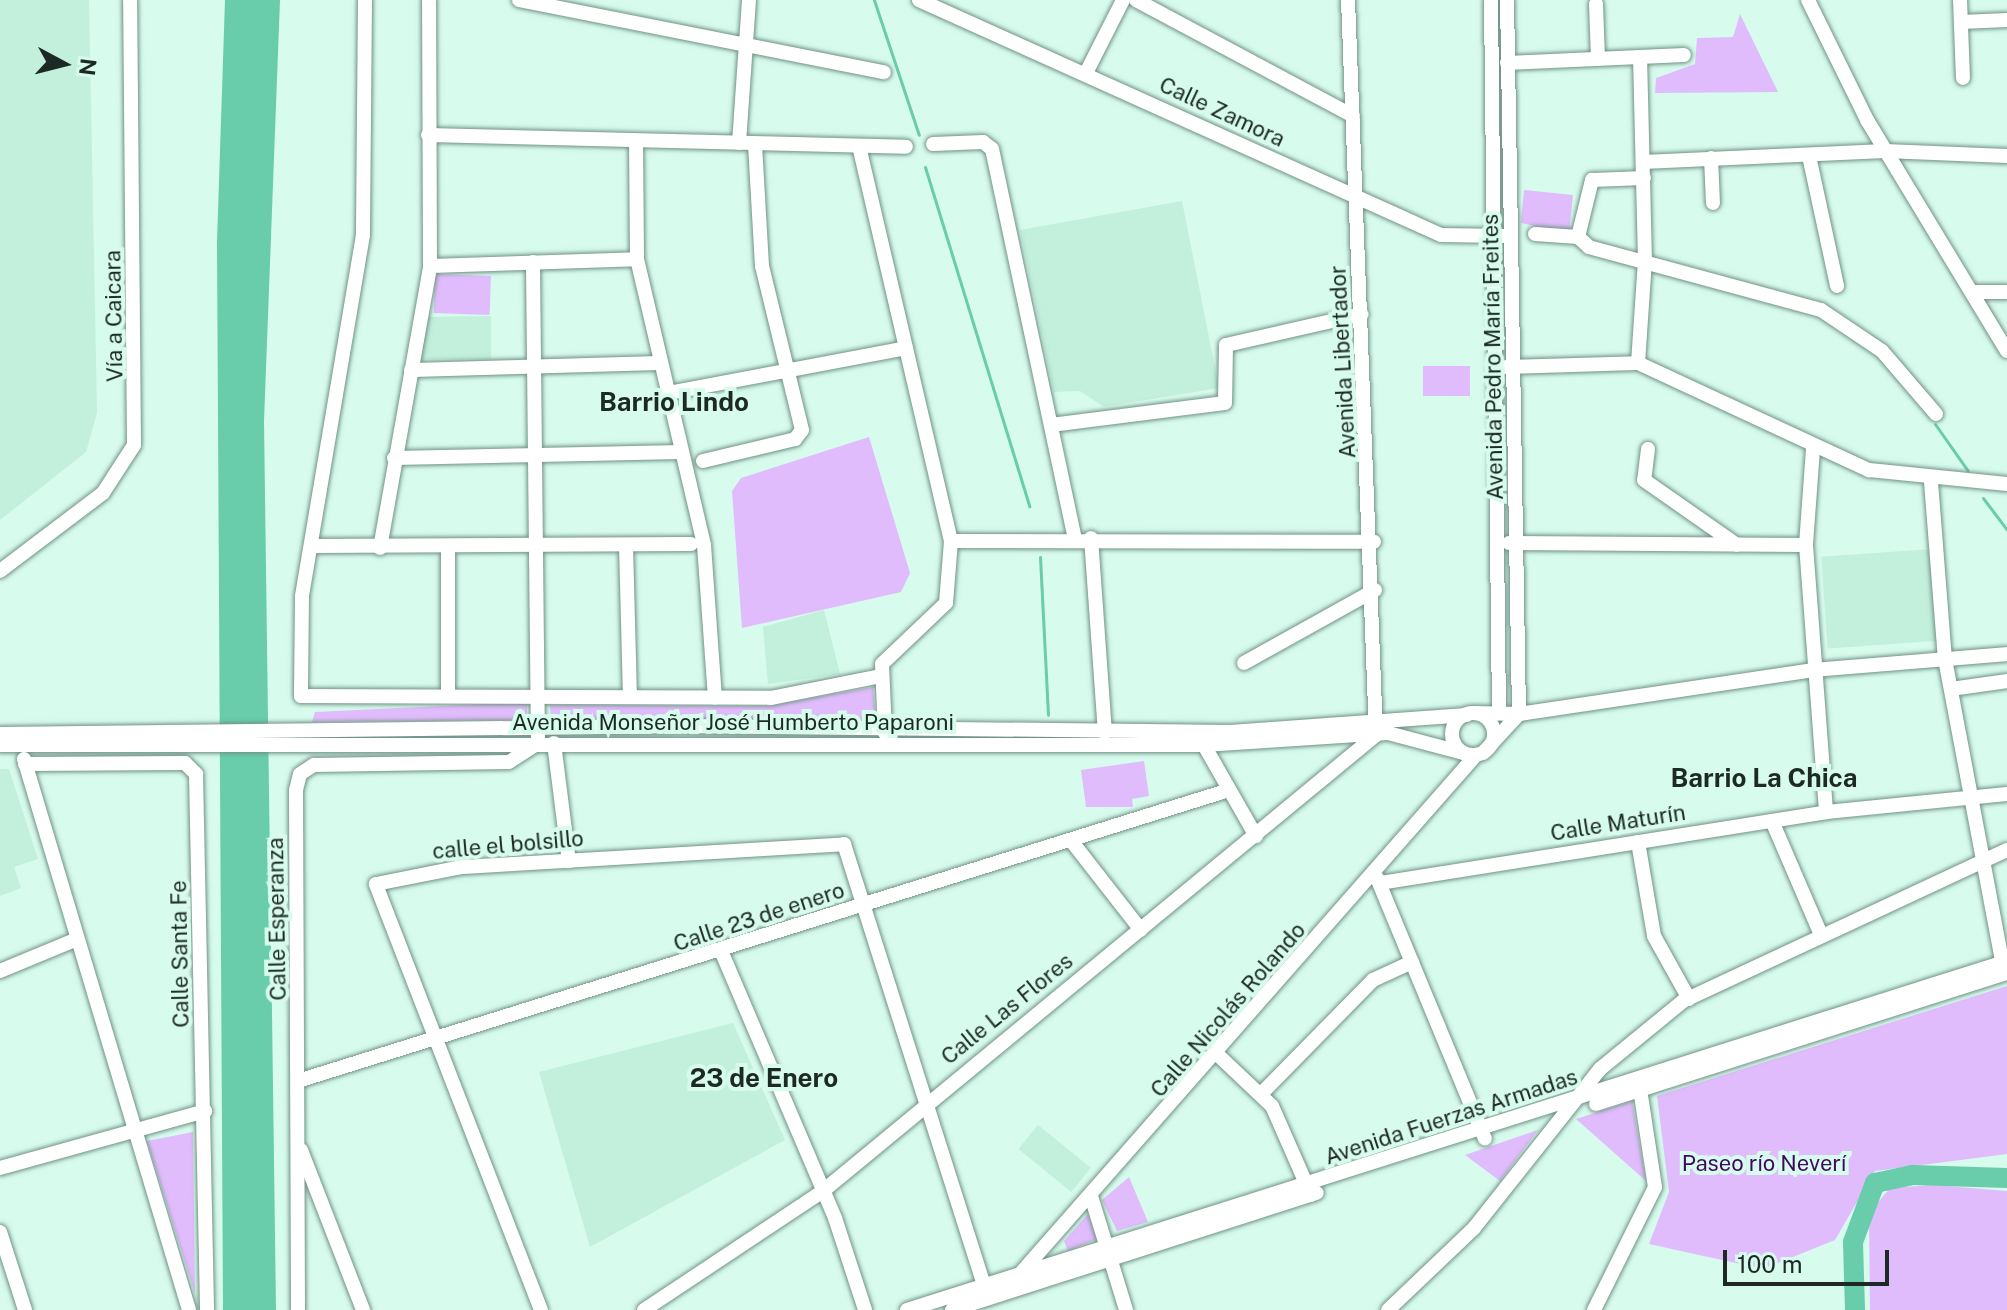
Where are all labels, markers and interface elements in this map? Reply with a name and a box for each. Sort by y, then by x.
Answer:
north arrow [24,24,104,104]
text: N [74,57,102,77]
street label: Calle Zamora [1155,71,1289,153]
street label: Avenida Pedro María Freites [1477,214,1509,500]
street label: Vía a Caicara [100,250,128,382]
street label: Avenida Libertador [1325,265,1361,459]
district label: Barrio Lindo [599,386,749,418]
street label: Avenida Monseñor José Humberto Paparoni [512,710,954,736]
district label: Barrio La Chica [1670,762,1858,794]
street label: Calle Maturín [1548,799,1688,847]
street label: calle el bolsillo [431,825,585,865]
street label: Calle Esperanza [262,837,292,1001]
street label: Calle 23 de enero [670,877,848,957]
street label: Calle Santa Fe [166,880,194,1028]
street label: Calle Nicolás Rolando [1145,917,1311,1103]
street label: Calle Las Flores [936,948,1078,1070]
district label: 23 de Enero [690,1062,838,1094]
street label: Avenida Fuerzas Armadas [1321,1064,1581,1170]
park label: Paseo río Neverí [1682,1151,1846,1177]
scale bar [1727,1234,1893,1284]
text: 100 m [1737,1250,1803,1278]

